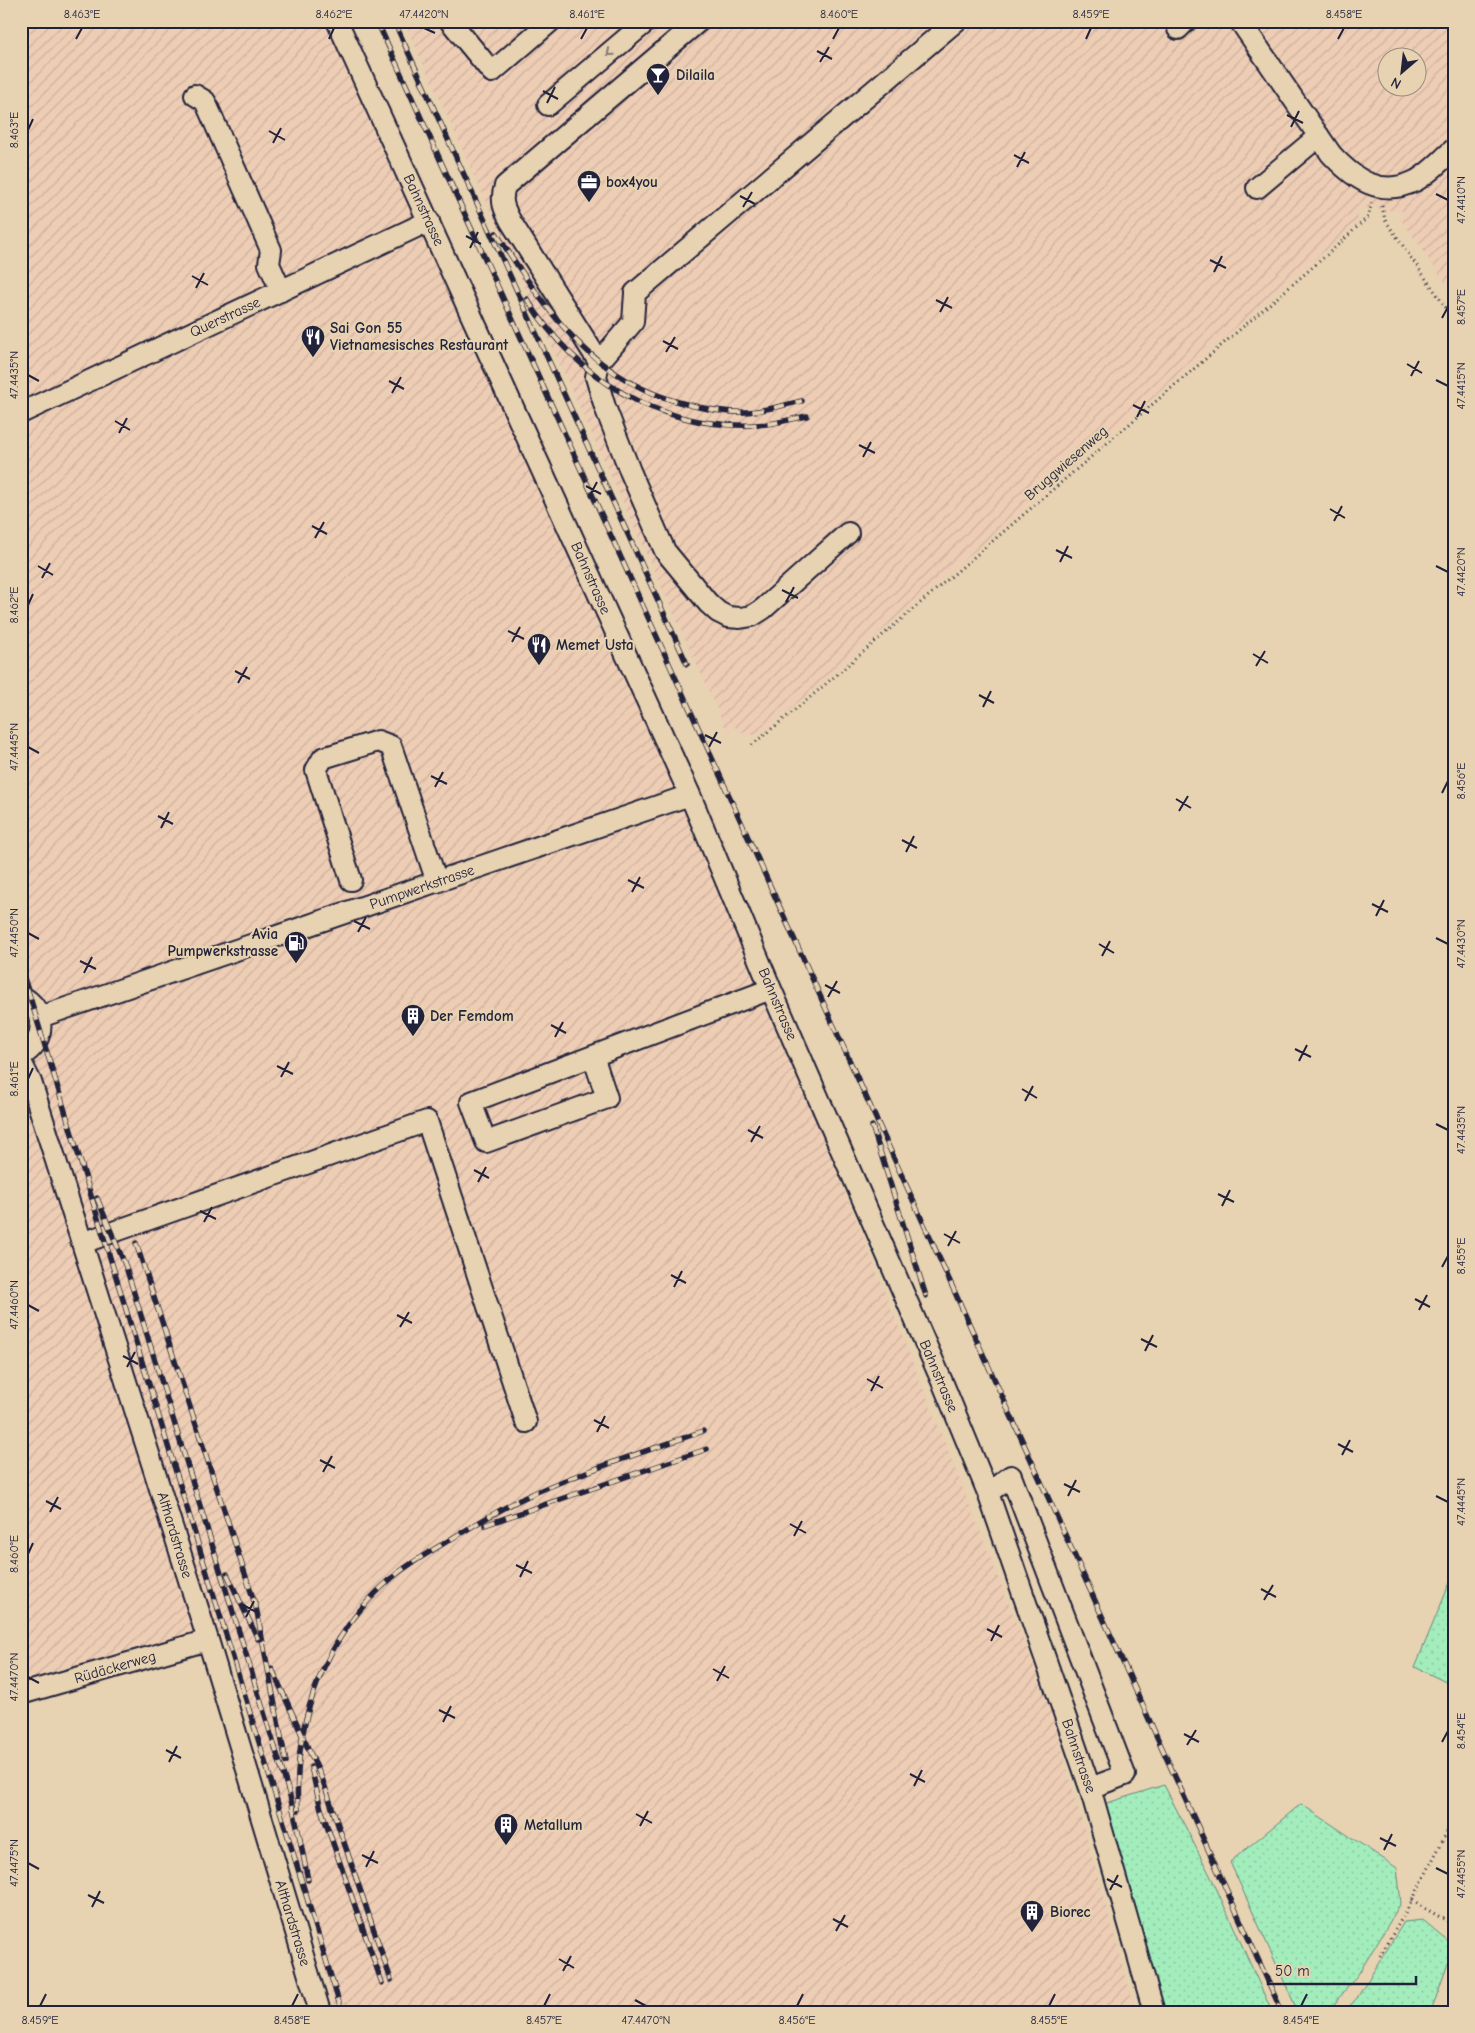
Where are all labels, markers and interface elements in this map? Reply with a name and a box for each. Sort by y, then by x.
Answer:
text: 8.463°E [64,7,100,21]
text: 8.462°E [316,7,352,21]
text: 47.4420°N [399,7,449,21]
text: 8.461°E [569,7,605,21]
text: 8.460°E [820,7,858,21]
text: 8.459°E [1073,7,1109,21]
text: 8.458°E [1326,7,1362,21]
one-way arrow [607,47,616,55]
north arrow [1378,48,1428,98]
bar icon: Dilaila [645,62,671,96]
place label: Dilaila [676,66,715,84]
text: N [1388,73,1404,93]
text: 8.463°E [7,112,21,148]
office icon: box4you [576,169,602,203]
street label: Bahnstrasse [400,171,449,249]
place label: box4you [606,173,658,191]
text: 47.4410°N [1454,176,1468,224]
text: 8.457°E [1454,289,1468,325]
street label: Querstrasse [187,293,264,341]
place label: Sai Gon 55 Vietnamesisches Restaurant [330,319,509,354]
restaurant icon: Sai Gon 55 Vietnamesisches Restaurant [300,324,326,358]
text: 47.4435°N [7,351,21,399]
text: 47.4415°N [1454,362,1468,410]
street label: Bruggwiesenweg [1021,422,1111,504]
street label: Bahnstrasse [567,539,615,617]
text: 47.4420°N [1454,547,1468,597]
text: 8.462°E [7,587,21,623]
restaurant icon: Memet Usta [526,632,552,666]
place label: Memet Usta [556,636,634,654]
text: 47.4445°N [7,723,21,771]
text: 8.456°E [1454,762,1468,800]
street label: Pumpwerkstrasse [367,860,477,913]
text: 47.4450°N [7,908,21,958]
text: 47.4430°N [1454,919,1468,969]
place label: Avia Pumpwerkstrasse [168,925,278,960]
fuel station icon: Avia Pumpwerkstrasse [283,930,309,964]
street label: Bahnstrasse [755,965,802,1044]
building icon: Der Femdom [400,1003,426,1037]
place label: Der Femdom [430,1007,514,1025]
text: 8.461°E [7,1061,21,1097]
text: 47.4435°N [1454,1106,1468,1154]
text: 8.455°E [1454,1237,1468,1275]
text: 47.4460°N [7,1280,21,1330]
street label: Bahnstrasse [916,1337,963,1416]
text: 47.4445°N [1454,1478,1468,1526]
street label: Althardstrasse [153,1490,197,1581]
text: 8.460°E [7,1535,21,1573]
street label: Rüdäckerweg [72,1647,158,1687]
text: 47.4470°N [7,1653,21,1701]
text: 8.454°E [1454,1713,1468,1749]
street label: Bahnstrasse [1058,1717,1100,1796]
building icon: Metallum [493,1812,519,1846]
place label: Metallum [524,1816,582,1834]
text: 47.4475°N [7,1839,21,1887]
text: 47.4455°N [1454,1850,1468,1898]
street label: Althardstrasse [271,1878,315,1969]
building icon: Biorec [1019,1899,1045,1933]
place label: Biorec [1050,1903,1091,1921]
scale bar [1268,1953,1415,1985]
text: 50 m [1275,1962,1310,1980]
text: 8.459°E [22,2013,58,2027]
text: 8.458°E [274,2013,310,2027]
text: 8.457°E [526,2013,562,2027]
text: 47.4470°N [622,2013,670,2027]
text: 8.456°E [778,2013,816,2027]
text: 8.455°E [1030,2013,1068,2027]
text: 8.454°E [1283,2013,1319,2027]

